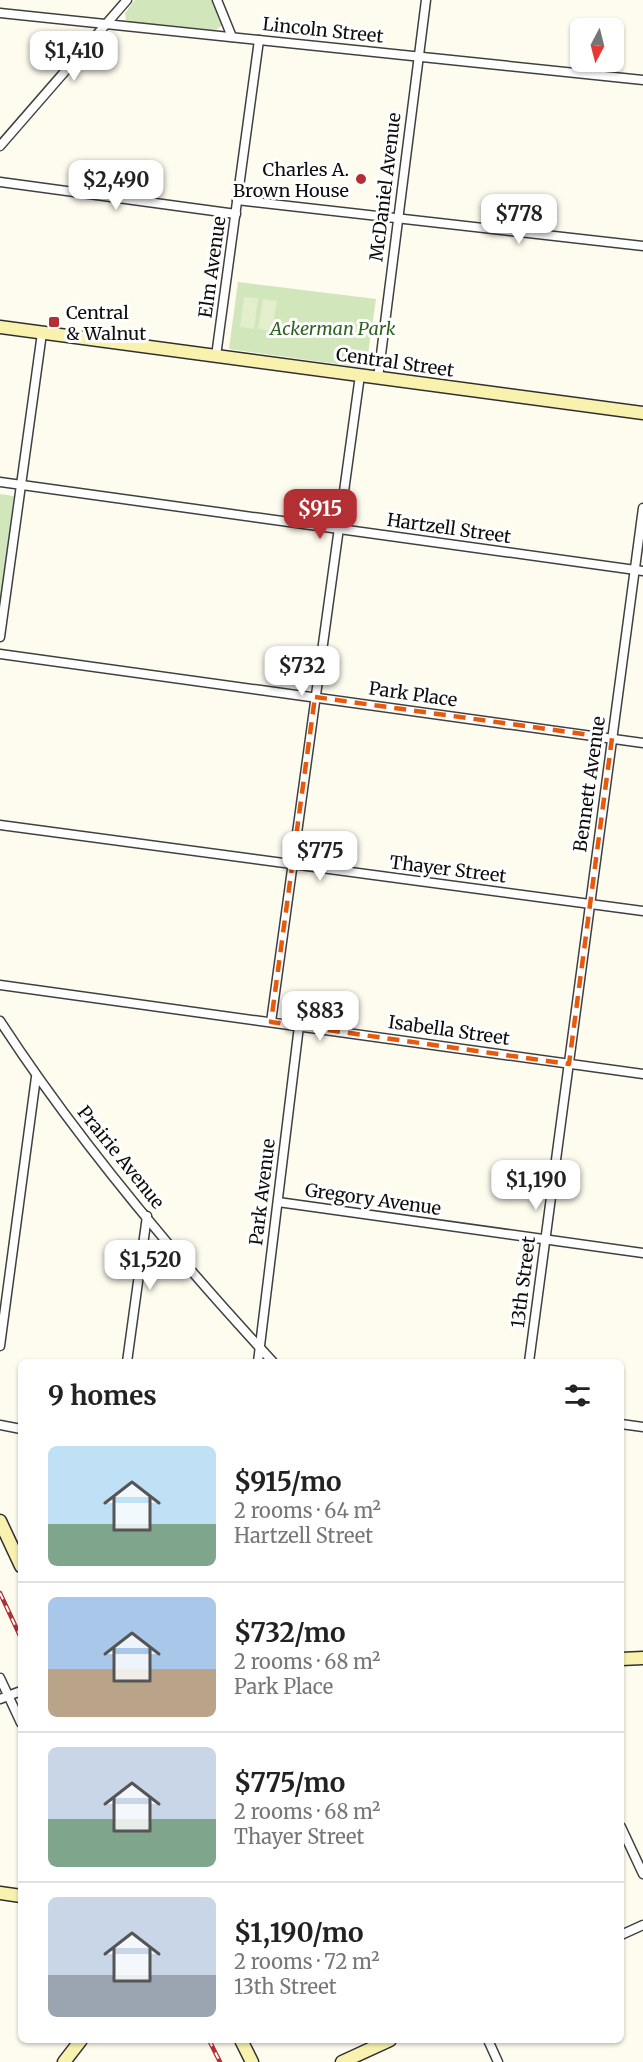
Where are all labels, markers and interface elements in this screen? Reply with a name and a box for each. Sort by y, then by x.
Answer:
street label: Lincoln Street [261,12,385,48]
north arrow [570,18,624,72]
map controls [570,18,624,72]
pin: $1,410 [25,31,123,82]
text: $1,410 [44,38,104,63]
street label: McDaniel Avenue [364,111,406,263]
place label: Charles A. Brown House [233,158,349,202]
pin: $2,490 [67,160,165,211]
text: $2,490 [83,167,149,192]
marker: Charles A. Brown House [354,172,368,186]
pin: $778 [483,194,555,245]
text: $778 [495,201,543,226]
street label: Elm Avenue [193,215,231,319]
place label: Central & Walnut [66,301,146,345]
marker: Central & Walnut [47,315,61,329]
park label: Ackerman Park [268,317,396,340]
street label: Central Street [335,342,455,382]
pin: $915 [284,489,356,540]
text: $915 [298,496,342,521]
street label: Hartzell Street [385,508,513,548]
pin: $732 [266,646,338,697]
text: $732 [279,653,325,678]
street label: Park Place [367,676,459,712]
street label: Bennett Avenue [568,715,610,853]
pin: $775 [284,831,356,882]
text: $775 [296,838,344,863]
street label: Thayer Street [388,850,508,888]
pin: $883 [284,991,356,1042]
text: $883 [296,998,344,1023]
street label: Isabella Street [387,1010,511,1050]
street label: Prairie Avenue [72,1101,170,1213]
street label: Park Avenue [244,1137,280,1247]
pin: $1,190 [487,1160,585,1211]
text: $1,190 [505,1167,567,1192]
street label: Gregory Avenue [303,1178,443,1220]
street label: 13th Street [506,1235,540,1329]
pin: $1,520 [101,1240,199,1291]
text: $1,520 [118,1247,182,1272]
text: 9 homes [48,1379,157,1412]
icon: filters [561,1379,594,1412]
text: $915/mo [234,1465,342,1498]
icon: home [96,1470,168,1542]
text: 2 rooms · 64 m² [234,1498,381,1523]
text: Hartzell Street [234,1523,373,1548]
text: $732/mo [234,1616,345,1649]
icon: home [96,1621,168,1693]
text: 2 rooms · 68 m² [234,1649,381,1674]
text: Park Place [234,1674,333,1699]
text: $775/mo [234,1766,345,1799]
icon: home [96,1771,168,1843]
text: 2 rooms · 68 m² [234,1799,381,1824]
text: Thayer Street [234,1824,364,1849]
text: $1,190/mo [234,1916,363,1949]
icon: home [96,1921,168,1993]
text: 2 rooms · 72 m² [234,1949,380,1974]
text: 13th Street [234,1974,337,1999]

